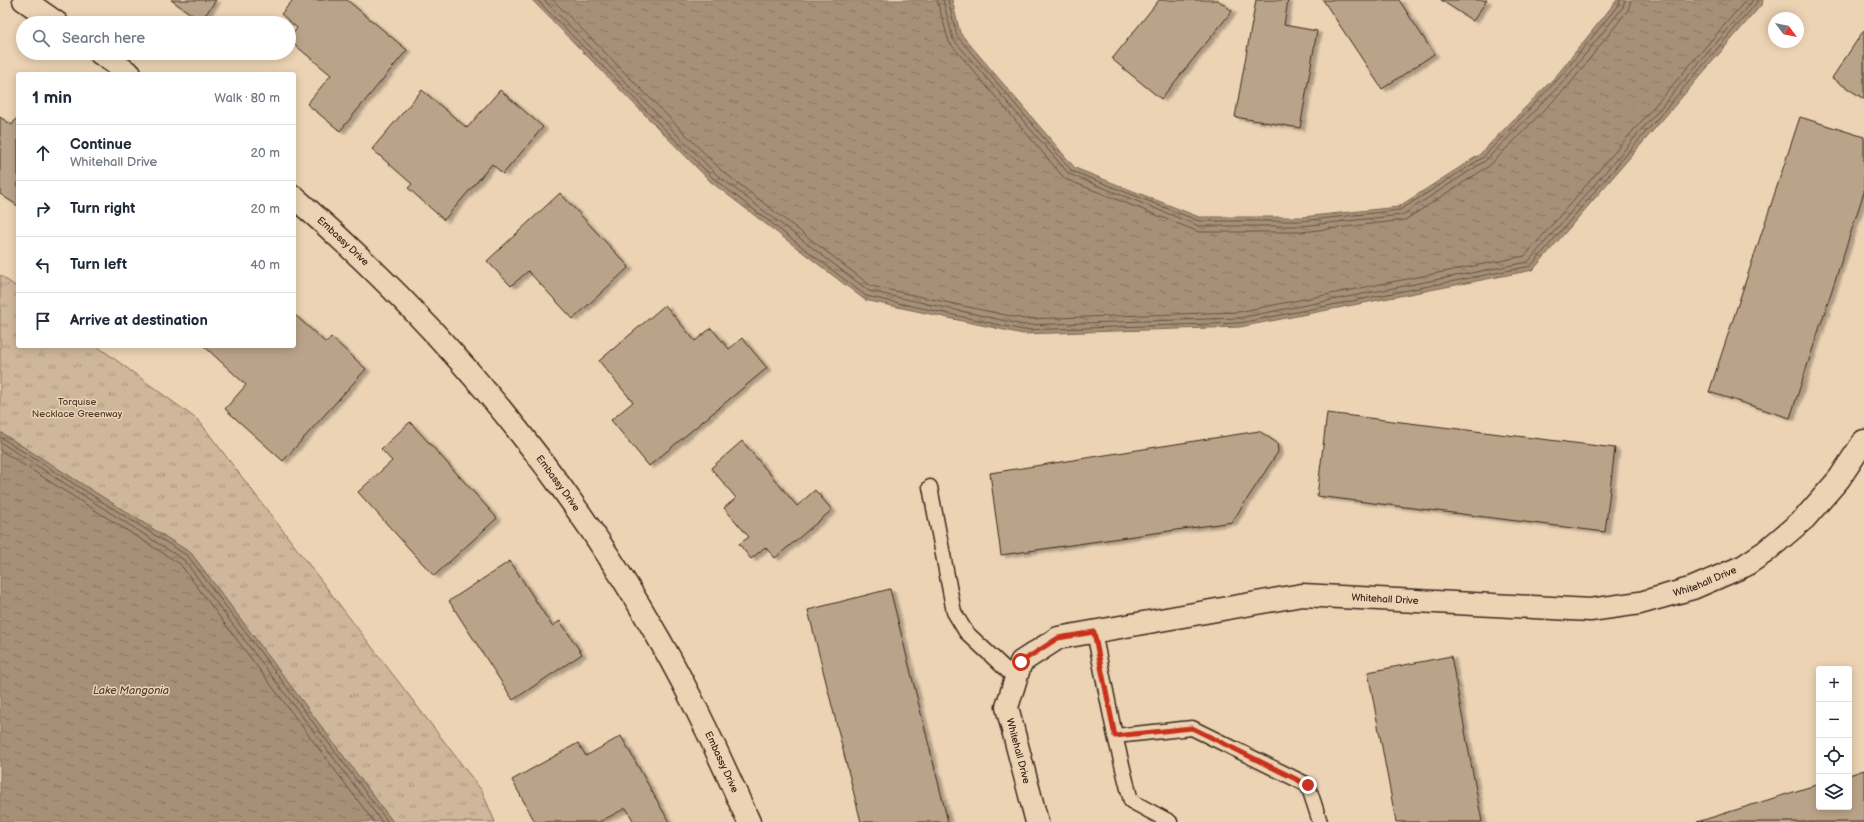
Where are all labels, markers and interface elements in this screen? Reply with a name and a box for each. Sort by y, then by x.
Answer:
north arrow [1768,12,1804,48]
search box [16,16,296,60]
icon: search [30,27,52,49]
text: Search here [62,29,145,48]
text: 1 min [32,88,72,108]
text: Walk · 80 m [214,90,280,106]
text: Continue [70,135,132,154]
icon: ahead [32,142,54,164]
text: 20 m [250,145,280,161]
text: Whitehall Drive [70,154,157,170]
icon: right [32,198,54,220]
text: Turn right [70,199,135,218]
text: 20 m [250,201,280,217]
street label: Embassy Drive [315,214,371,268]
icon: left [32,254,54,276]
text: Turn left [70,255,127,274]
text: 40 m [250,257,280,273]
icon: arrive [32,310,54,332]
text: Arrive at destination [70,311,208,330]
park label: Torquise Necklace Greenway [32,396,123,420]
street label: Embassy Drive [533,453,582,514]
street label: Whitehall Drive [1672,564,1738,599]
street label: Whitehall Drive [1351,592,1419,607]
route start [1012,653,1030,671]
map controls [1816,666,1852,810]
button: + [1816,666,1852,702]
water label: Lake Mangonia [93,684,169,697]
button: − [1816,702,1852,738]
street label: Whitehall Drive [1004,717,1033,785]
street label: Embassy Drive [702,729,741,795]
button: locate [1816,738,1852,774]
button: layers [1816,774,1852,810]
route end [1299,776,1317,794]

